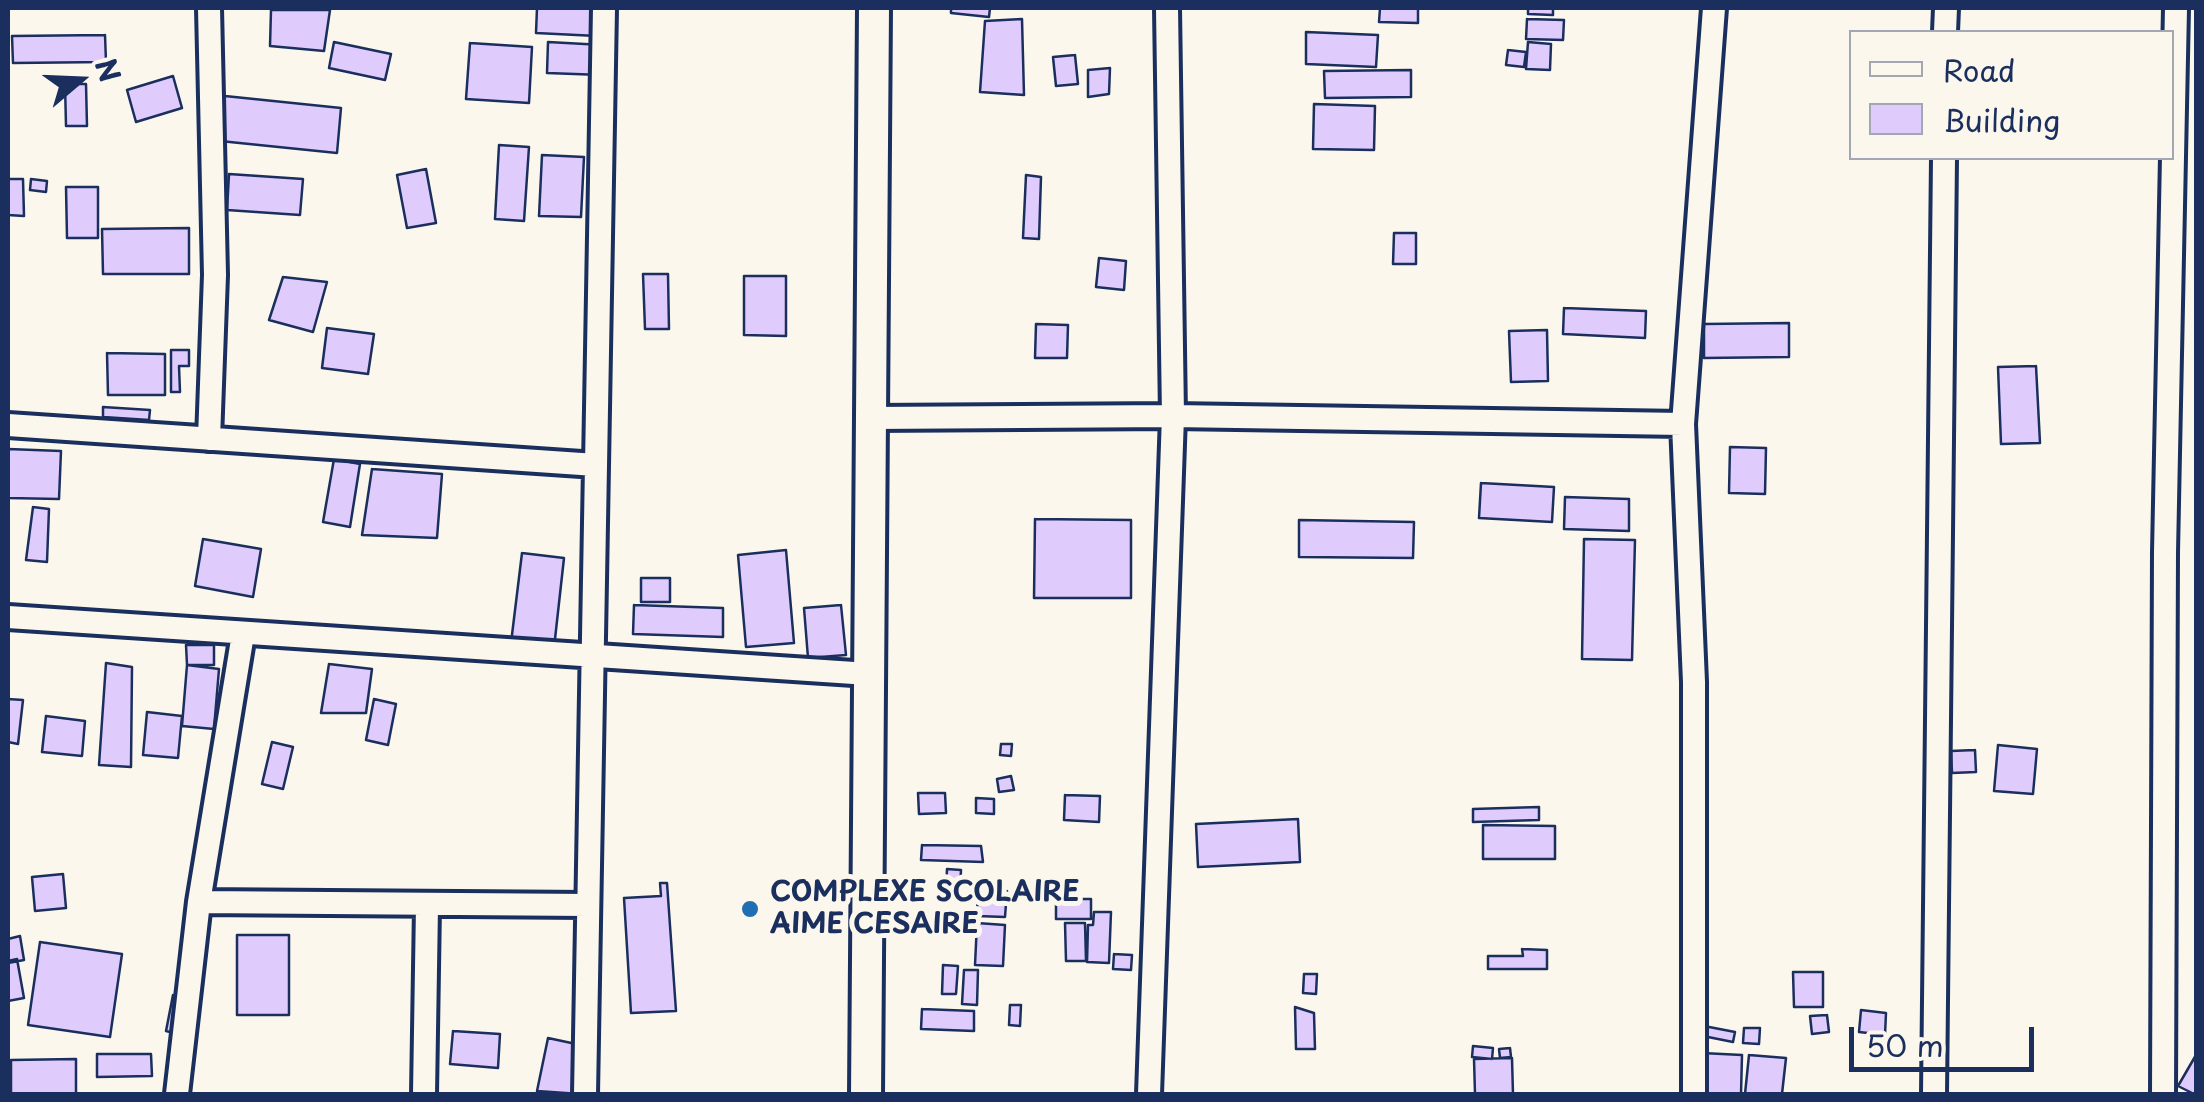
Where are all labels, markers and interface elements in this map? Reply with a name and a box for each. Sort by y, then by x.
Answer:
north arrow [30,30,130,130]
legend [1849,30,2174,160]
text: Road [1943,47,2016,92]
text: N [85,53,133,88]
text: Building [1943,97,2060,142]
place label: COMPLEXE SCOLAIRE AIME CESAIRE [770,876,1079,942]
marker: COMPLEXE SCOLAIRE AIME CESAIRE [739,898,761,920]
scale bar [1854,1007,2039,1069]
text: 50 m [1866,1022,1944,1067]

